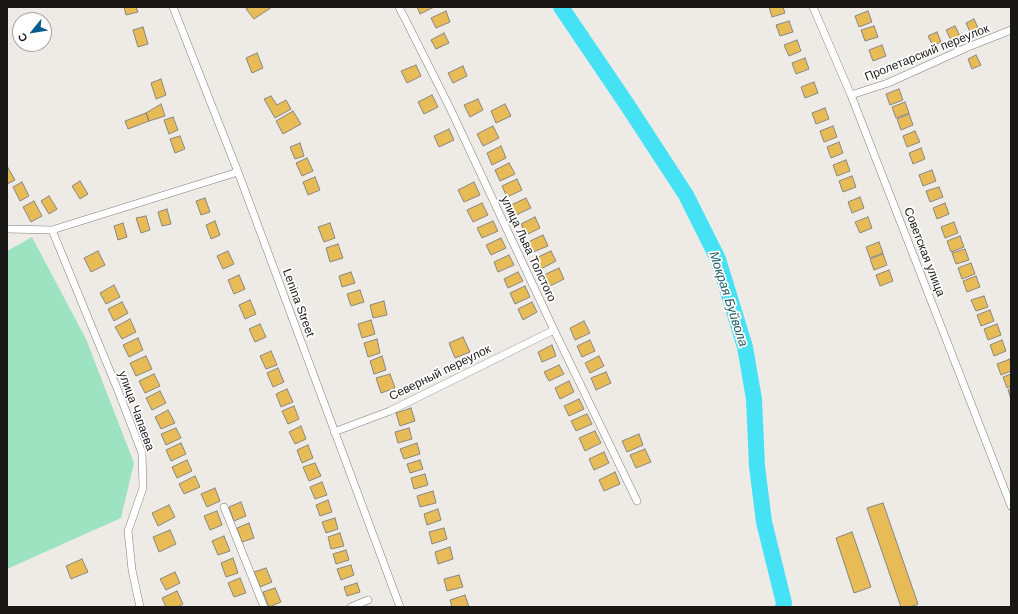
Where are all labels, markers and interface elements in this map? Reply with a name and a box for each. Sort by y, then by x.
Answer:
north arrow [12,12,52,52]
street label: Пролетарский переулок [863,21,991,85]
text: С [15,31,30,44]
street label: улица Льва Толстого [497,194,559,304]
street label: Советская улица [900,205,948,299]
water label: Мокрая Буйвола [705,249,751,349]
street label: Lenina Street [279,267,317,339]
street label: Северный переулок [387,342,493,404]
street label: улица Чапаева [115,369,157,453]

